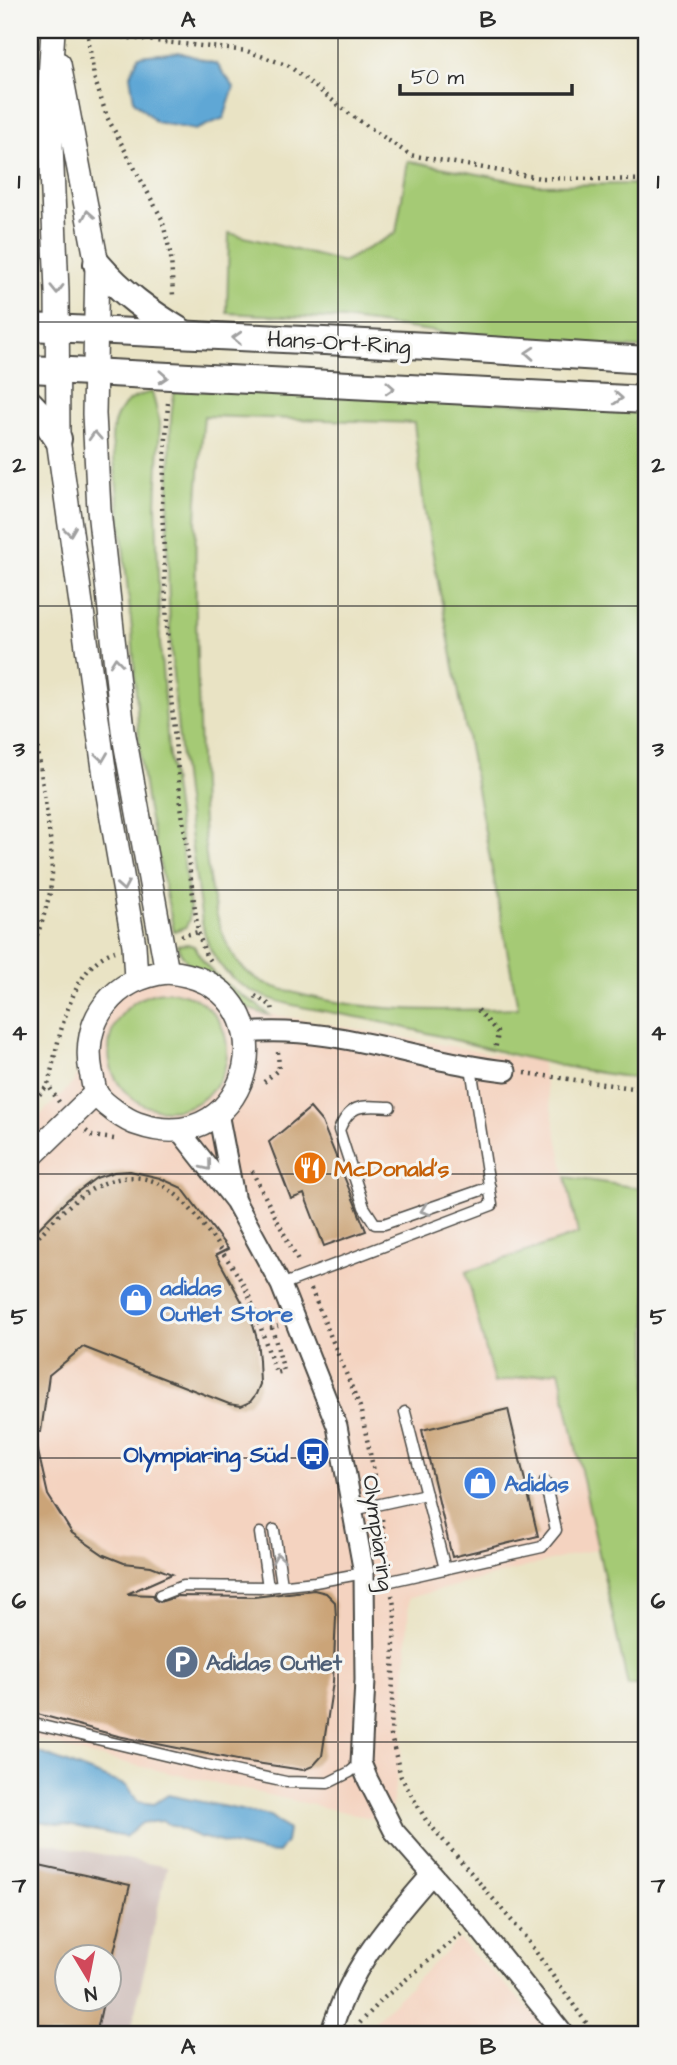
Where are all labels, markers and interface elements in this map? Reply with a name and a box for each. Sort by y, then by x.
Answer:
text: A [181,4,196,36]
text: B [480,4,497,36]
scale bar [400,52,572,96]
text: 50 m [411,63,465,92]
text: 1 [18,165,21,197]
text: 1 [657,165,660,197]
one-way arrow [81,209,96,221]
one-way arrow [49,284,65,295]
street label: Hans-Ort-Ring [266,323,412,364]
one-way arrow [232,330,243,345]
one-way arrow [524,346,535,361]
one-way arrow [158,370,169,385]
one-way arrow [385,380,396,395]
one-way arrow [612,391,623,406]
one-way arrow [87,430,102,441]
text: 2 [11,449,26,481]
text: 2 [650,449,665,481]
one-way arrow [63,525,78,537]
one-way arrow [108,657,123,668]
text: 3 [12,733,25,765]
text: 3 [651,733,664,765]
one-way arrow [94,751,109,762]
one-way arrow [115,880,130,892]
text: 4 [11,1017,27,1049]
text: 4 [650,1017,666,1049]
restaurant icon: McDonald's [291,1149,329,1187]
place label: McDonald's [334,1153,450,1185]
one-way arrow [198,1158,211,1170]
one-way arrow [419,1202,432,1216]
place label: adidas Outlet Store [159,1272,294,1330]
shop icon: adidas Outlet Store [117,1281,155,1319]
text: 5 [11,1301,28,1333]
text: 5 [650,1301,667,1333]
bus stop icon: Olympiaring Süd [294,1435,332,1473]
place label: Olympiaring Süd [123,1439,288,1473]
shop icon: Adidas [461,1464,499,1502]
place label: Adidas [504,1468,570,1500]
street label: Olympiaring [353,1473,402,1594]
one-way arrow [271,1552,286,1564]
text: 6 [12,1585,27,1617]
text: 6 [651,1585,666,1617]
parking icon: Adidas Outlet [163,1643,201,1681]
place label: Adidas Outlet [206,1647,343,1679]
text: 7 [11,1869,27,1901]
text: 7 [650,1869,666,1901]
north arrow [52,1942,122,2012]
text: N [82,1979,99,2008]
text: A [181,2031,196,2063]
text: B [480,2031,497,2063]

